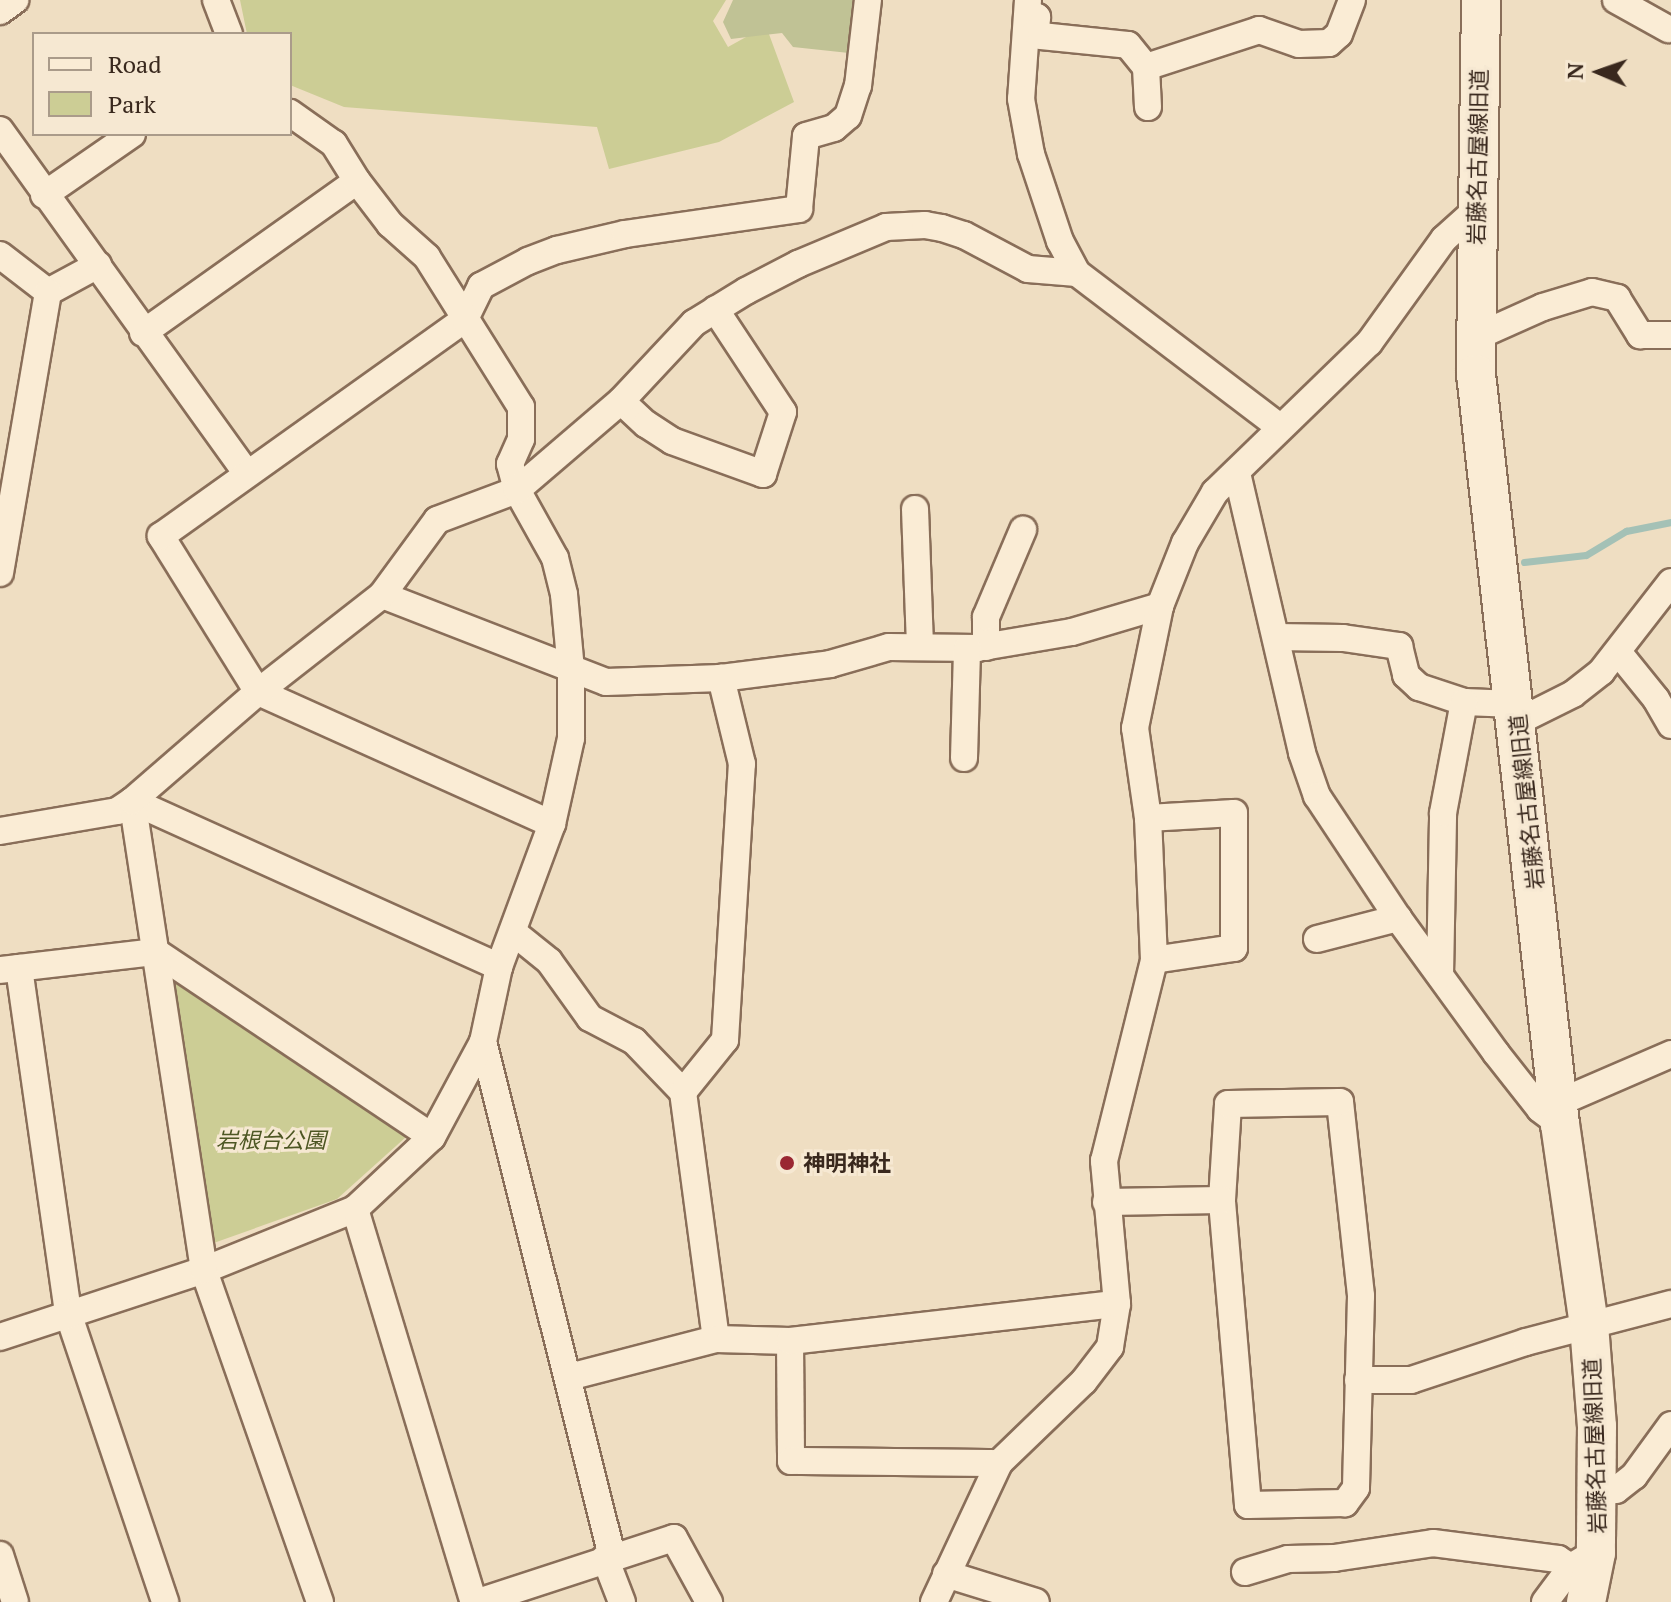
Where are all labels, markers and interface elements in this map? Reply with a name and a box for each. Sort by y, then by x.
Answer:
legend [32,32,292,136]
north arrow [1559,32,1639,112]
text: Road [108,48,162,80]
text: N [1560,62,1589,80]
street label: 岩藤名古屋線旧道 [1462,69,1492,245]
text: Park [108,88,156,120]
street label: 岩藤名古屋線旧道 [1504,713,1548,891]
park label: 岩根台公園 [216,1127,326,1153]
place label: 神明神社 [803,1150,891,1176]
marker: 神明神社 [778,1154,796,1172]
street label: 岩藤名古屋線旧道 [1578,1358,1610,1534]

